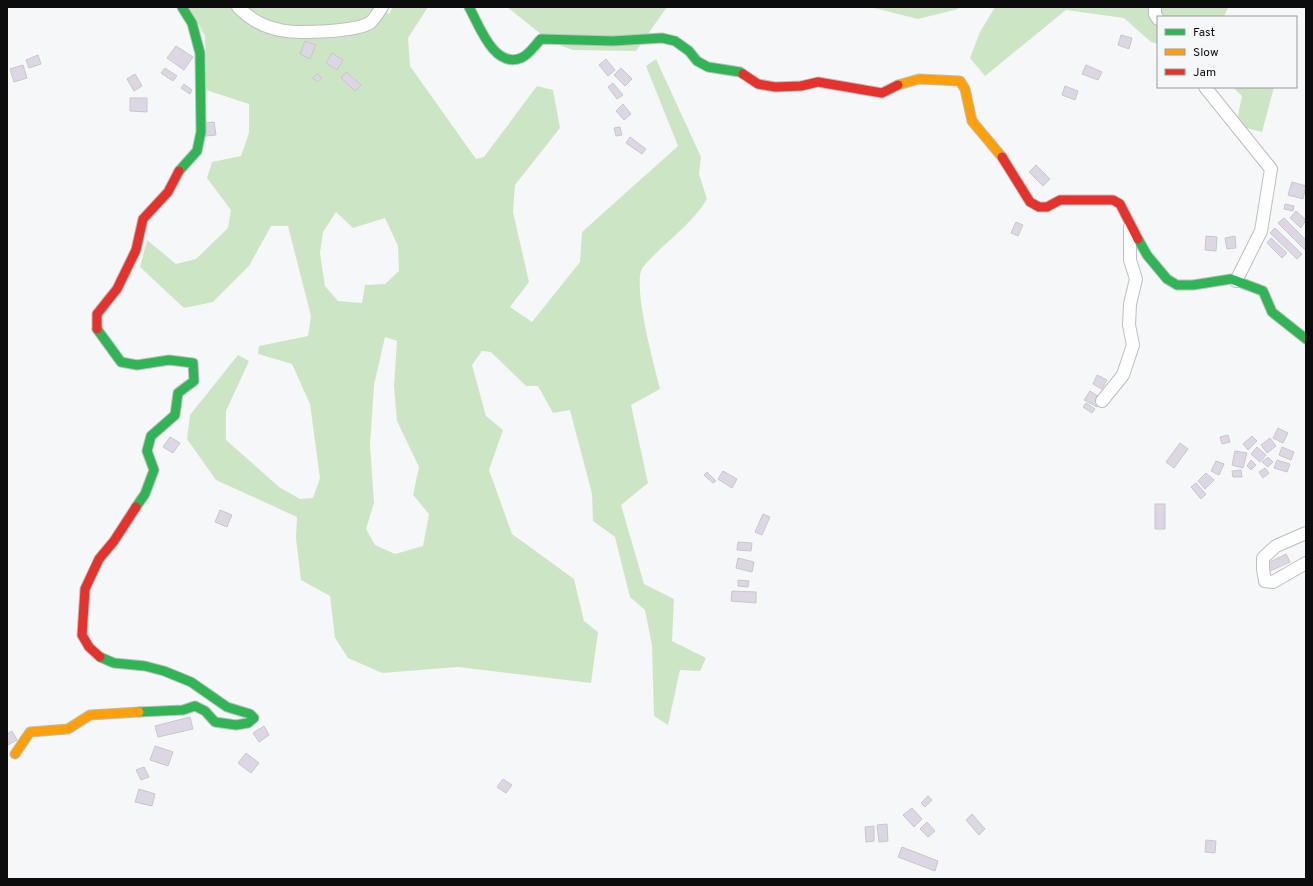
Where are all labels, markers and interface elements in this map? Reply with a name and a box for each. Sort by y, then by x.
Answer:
legend [1157,16,1297,88]
text: Fast [1193,25,1215,41]
text: Slow [1193,45,1219,61]
text: Jam [1193,65,1216,81]

